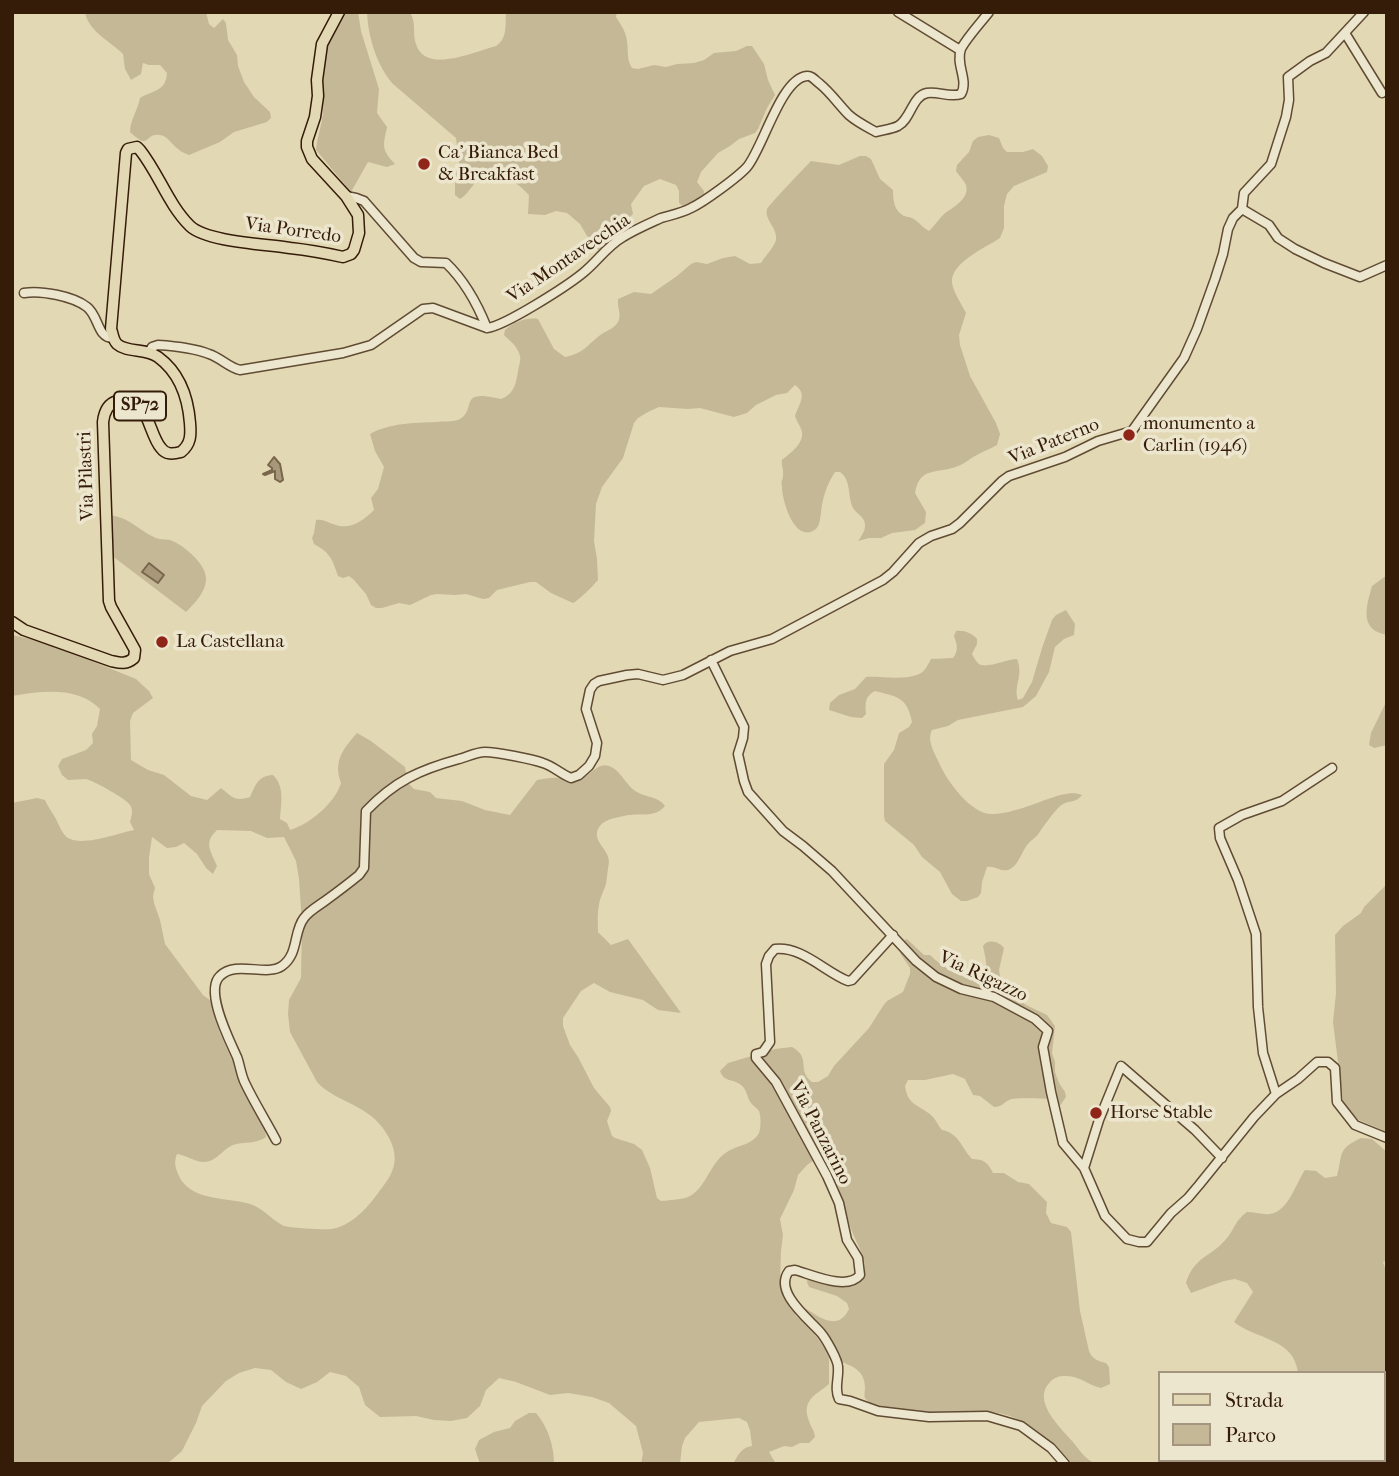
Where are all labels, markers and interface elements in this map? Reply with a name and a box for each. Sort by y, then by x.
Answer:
place label: Ca' Bianca Bed & Breakfast [438,142,559,186]
marker: Ca' Bianca Bed & Breakfast [416,156,432,172]
street label: Via Montavecchia [503,209,635,309]
street label: Via Porredo [244,213,342,249]
road number: SP72 [114,392,166,420]
place label: monumento a Carlin (1946) [1143,413,1255,457]
street label: Via Paterno [1005,414,1103,470]
marker: monumento a Carlin (1946) [1121,427,1137,443]
street label: Via Pilastri [74,431,100,521]
place label: La Castellana [176,631,284,653]
marker: La Castellana [154,634,170,650]
street label: Via Rigazzo [935,946,1031,1008]
street label: Via Panzarino [784,1077,856,1189]
place label: Horse Stable [1110,1102,1213,1124]
marker: Horse Stable [1088,1105,1104,1121]
legend [1158,1371,1385,1462]
text: Strada [1225,1388,1283,1412]
text: Parco [1225,1423,1276,1447]

